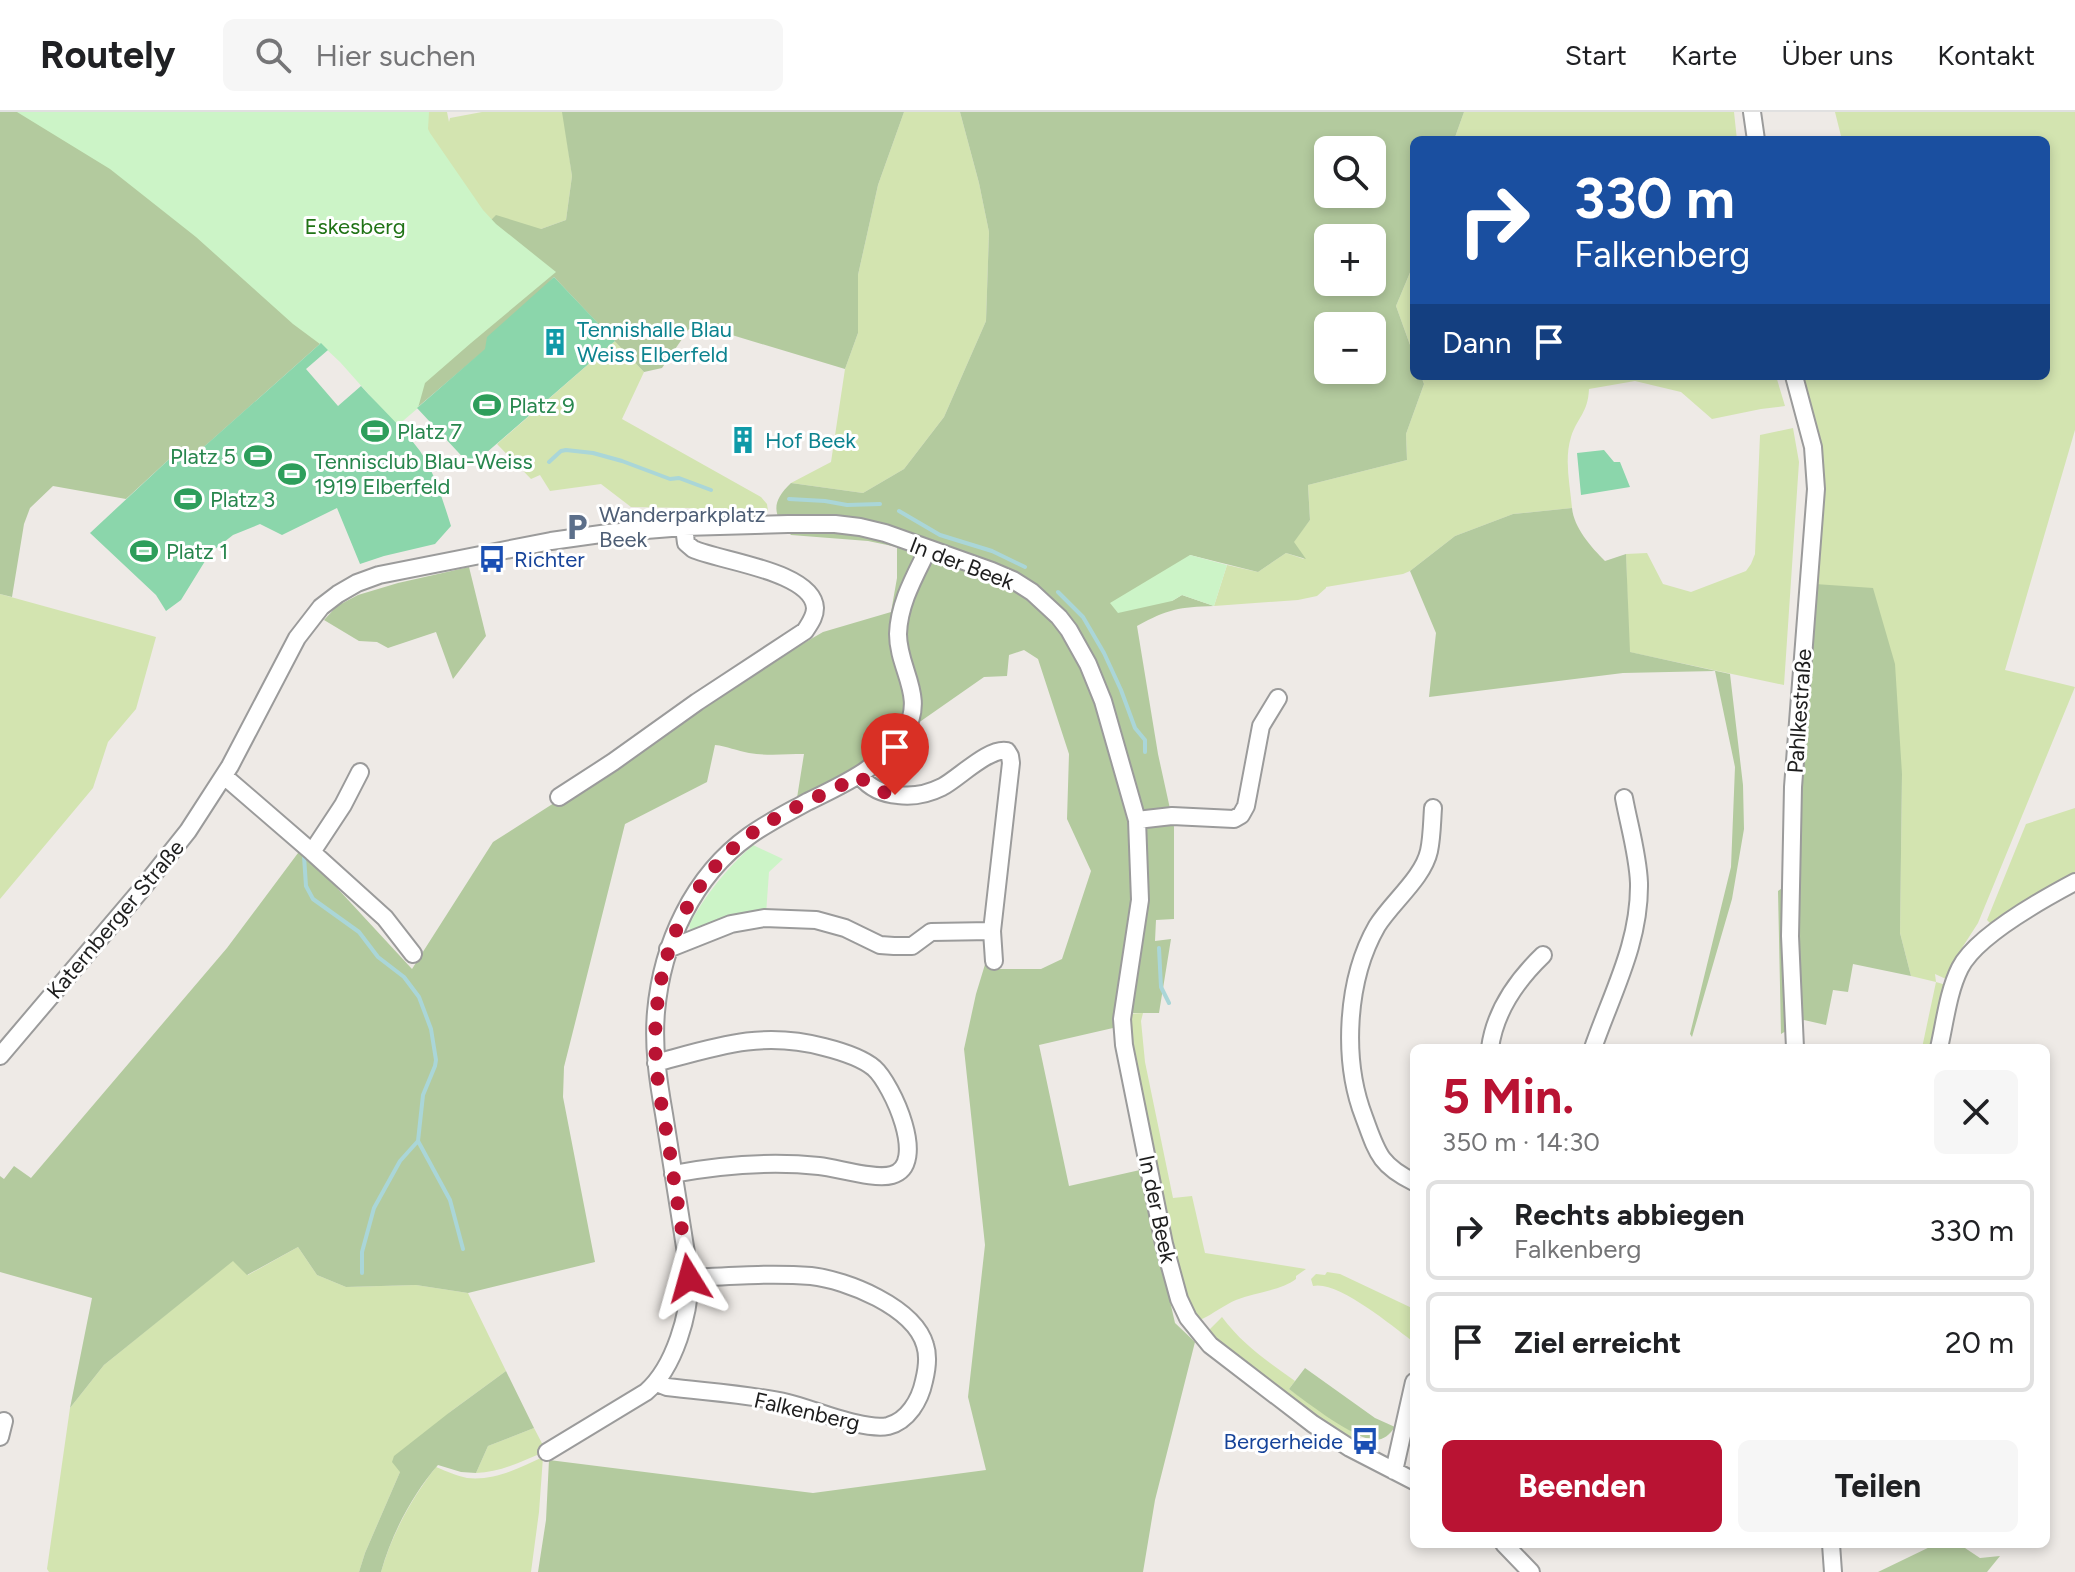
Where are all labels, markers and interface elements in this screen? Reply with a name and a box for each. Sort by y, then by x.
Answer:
search box [223,19,783,91]
text: Routely [40,32,175,78]
icon: search [251,33,295,77]
text: Hier suchen [315,37,476,74]
text: Start [1565,38,1627,72]
text: Karte [1671,38,1737,72]
text: Über uns [1781,38,1893,72]
text: Kontakt [1937,38,2035,72]
map controls [1314,136,1386,384]
button: search [1314,136,1386,208]
text: 330 m [1574,165,1735,232]
icon: right [1442,168,1546,272]
park label: Eskesberg [304,213,406,240]
button: + [1314,224,1386,296]
text: Falkenberg [1574,233,1750,276]
button: − [1314,312,1386,384]
place label: Tennishalle Blau Weiss Elberfeld [577,316,732,368]
icon: arrive [1527,320,1571,364]
text: Dann [1442,324,1511,361]
building icon: Tennishalle Blau Weiss Elberfeld [540,327,570,357]
sports icon: Platz 9 [472,390,502,420]
place label: Platz 9 [509,392,575,419]
sports icon: Platz 7 [360,416,390,446]
place label: Platz 7 [397,418,462,445]
building icon: Hof Beek [728,425,758,455]
place label: Hof Beek [765,427,856,454]
sports icon: Platz 5 [243,441,273,471]
place label: Platz 5 [170,443,236,470]
place label: Tennisclub Blau-Weiss 1919 Elberfeld [314,448,533,500]
sports icon: Tennisclub Blau-Weiss 1919 Elberfeld [277,459,307,489]
sports icon: Platz 3 [173,484,203,514]
place label: Platz 3 [210,486,275,513]
place label: Wanderparkplatz Beek [599,501,766,553]
parking icon: Wanderparkplatz Beek [562,512,592,542]
street label: In der Beek [906,531,1018,596]
sports icon: Platz 1 [129,536,159,566]
place label: Platz 1 [166,538,228,565]
bus stop icon: Richter [477,544,507,574]
place label: Richter [514,546,585,573]
street label: Pahlkestraße [1782,648,1817,774]
pin [861,713,929,795]
icon: arrive [873,725,917,769]
street label: Katernberger Straße [41,834,190,1004]
text: 5 Min. [1442,1067,1574,1125]
button: close [1934,1070,2018,1154]
text: 350 m · 14:30 [1442,1126,1600,1158]
street label: In der Beek [1133,1153,1182,1266]
text: Rechts abbiegen [1514,1196,1745,1233]
icon: right [1446,1208,1490,1252]
text: 330 m [1929,1212,2014,1249]
text: Falkenberg [1514,1233,1641,1265]
position arrow [647,1236,731,1320]
icon: arrive [1446,1320,1490,1364]
text: Ziel erreicht [1514,1324,1681,1361]
text: 20 m [1945,1324,2014,1361]
street label: Falkenberg [751,1386,862,1437]
bus stop icon: Bergerheide [1350,1426,1380,1456]
place label: Bergerheide [1223,1428,1343,1455]
button: Beenden [1442,1440,1722,1532]
button: Teilen [1738,1440,2018,1532]

